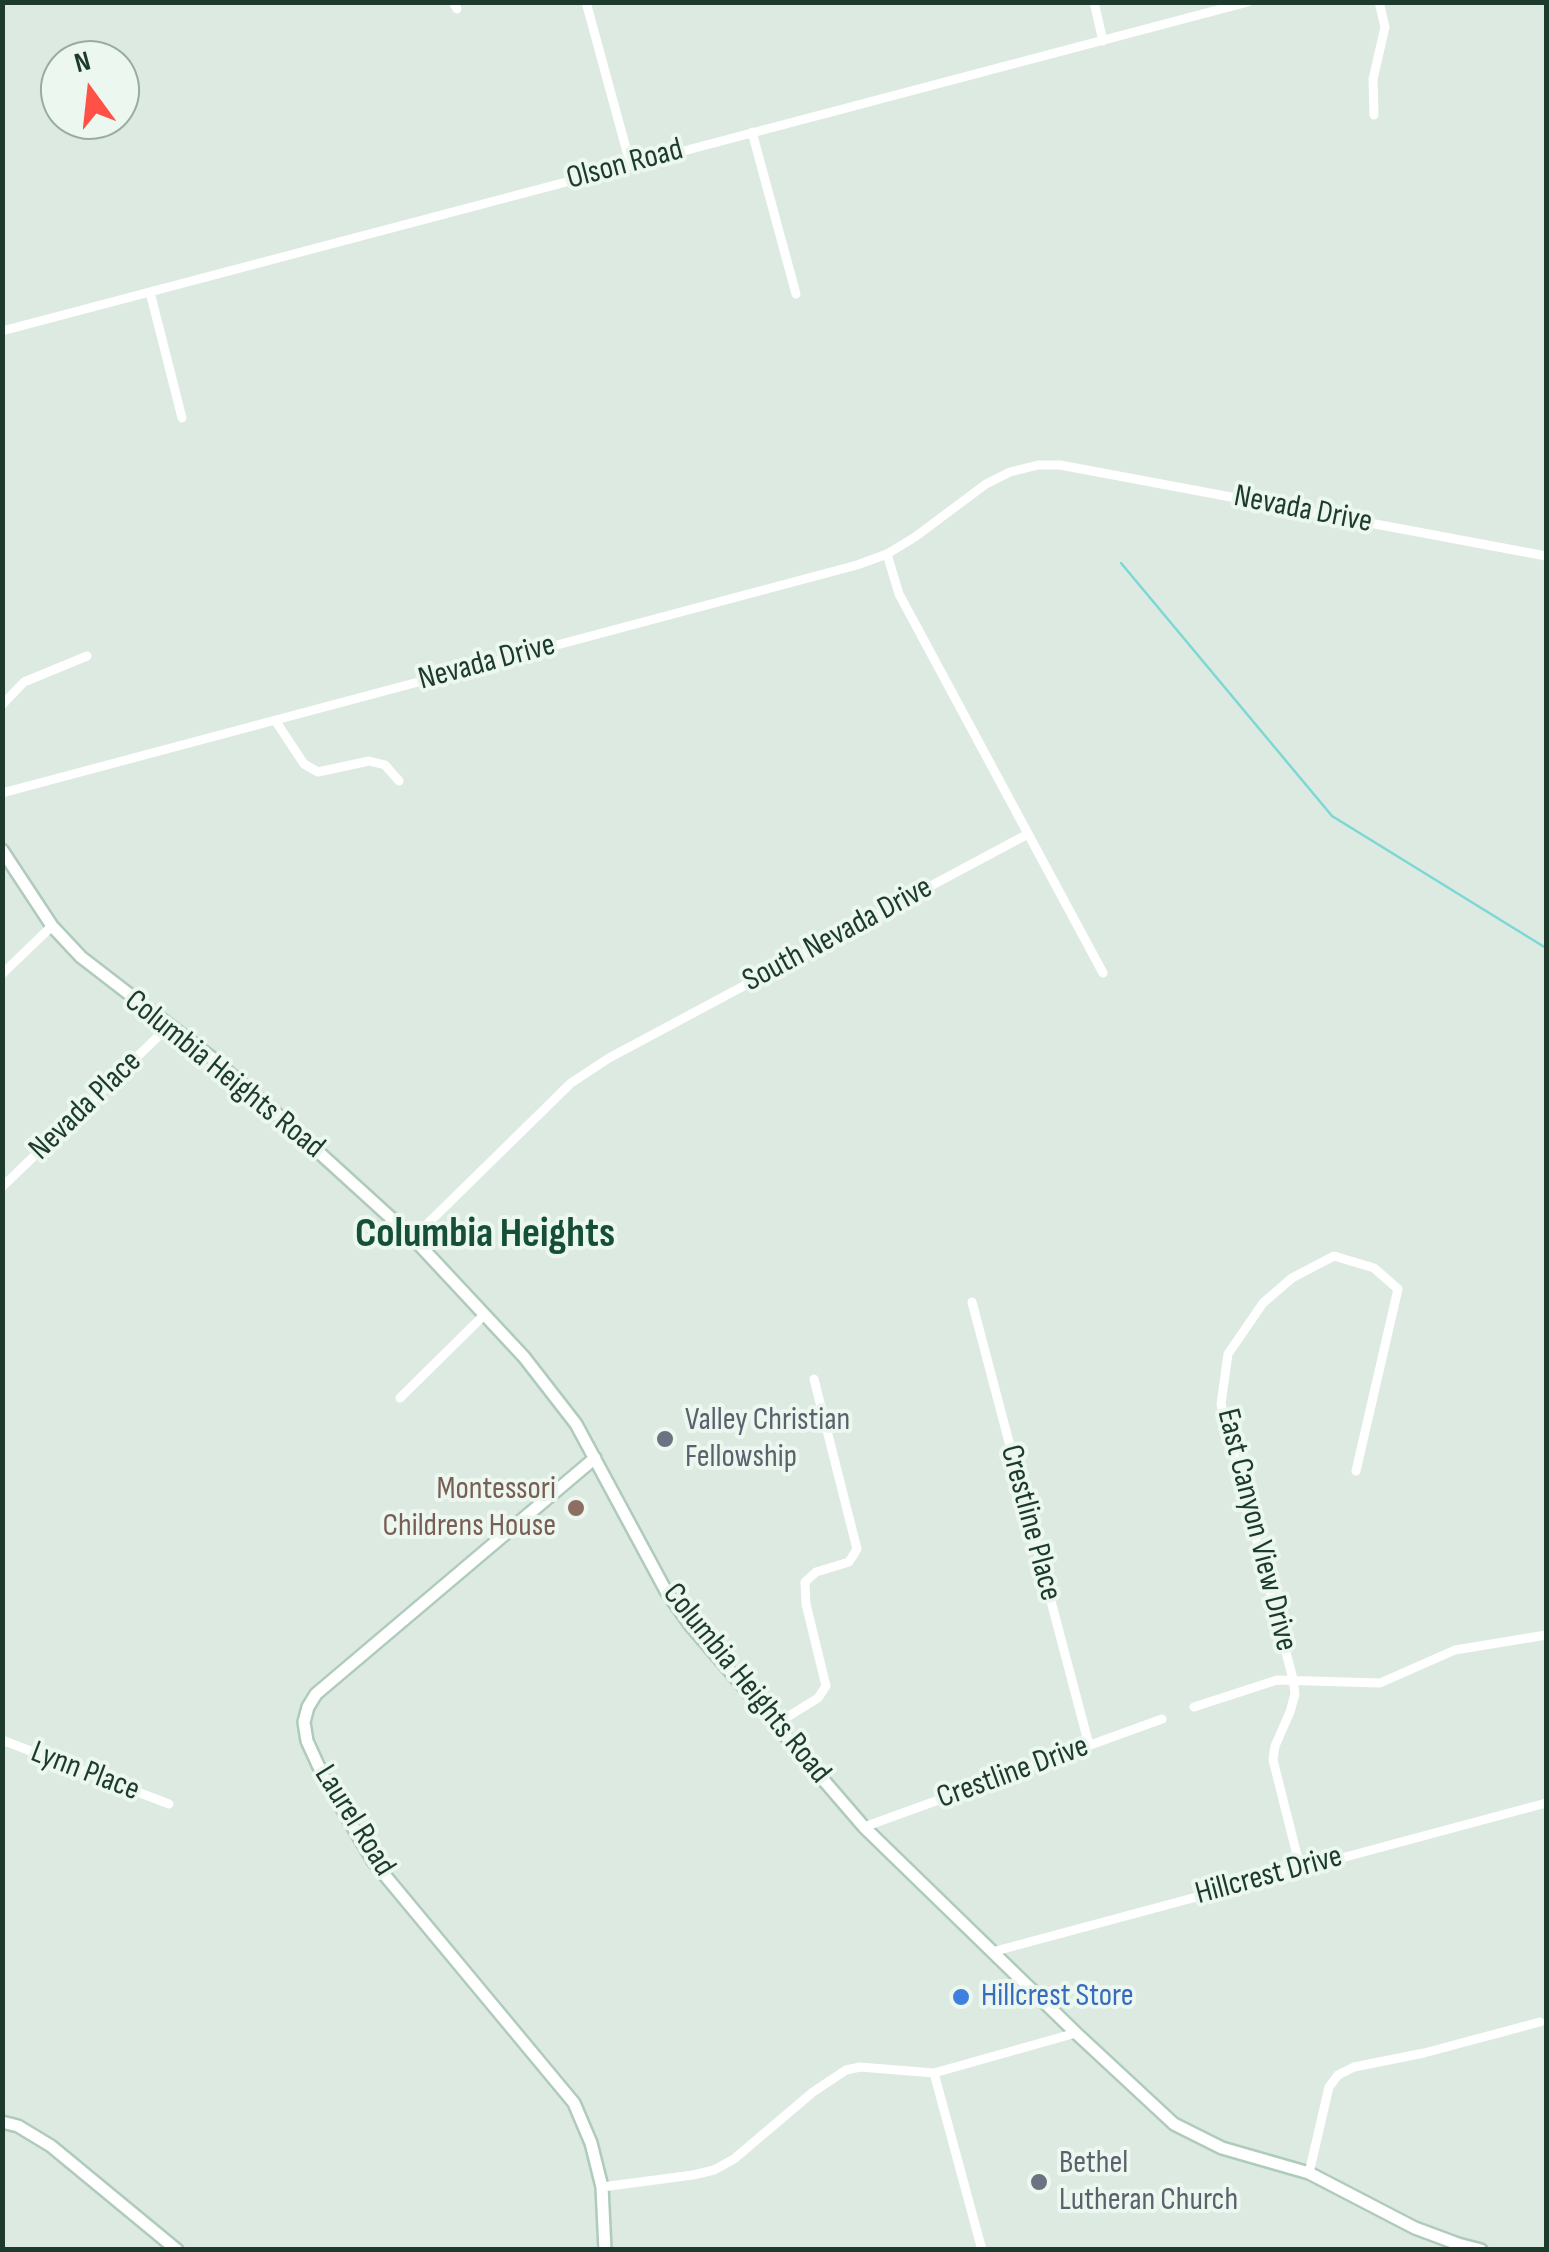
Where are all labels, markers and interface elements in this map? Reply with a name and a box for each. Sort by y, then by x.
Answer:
north arrow [40,40,140,140]
text: N [71,45,94,80]
street label: Olson Road [563,131,687,199]
street label: Nevada Drive [1231,478,1375,542]
street label: Nevada Drive [415,626,559,700]
street label: South Nevada Drive [737,869,939,1001]
street label: Columbia Heights Road [116,983,332,1167]
street label: Nevada Place [22,1043,150,1169]
district label: Columbia Heights [355,1210,615,1260]
place label: Valley Christian Fellowship [685,1402,850,1477]
street label: East Canyon View Drive [1207,1405,1305,1655]
marker: Valley Christian Fellowship [654,1428,676,1450]
street label: Crestline Place [991,1441,1069,1605]
place label: Montessori Childrens House [382,1471,556,1546]
marker: Montessori Childrens House [565,1497,587,1519]
street label: Columbia Heights Road [654,1576,838,1792]
street label: Crestline Drive [932,1728,1094,1818]
street label: Lynn Place [25,1734,145,1810]
street label: Laurel Road [305,1758,403,1884]
street label: Hillcrest Drive [1191,1838,1347,1914]
place label: Hillcrest Store [981,1978,1134,2016]
marker: Hillcrest Store [950,1986,972,2008]
place label: Bethel Lutheran Church [1059,2145,1238,2220]
marker: Bethel Lutheran Church [1028,2171,1050,2193]

